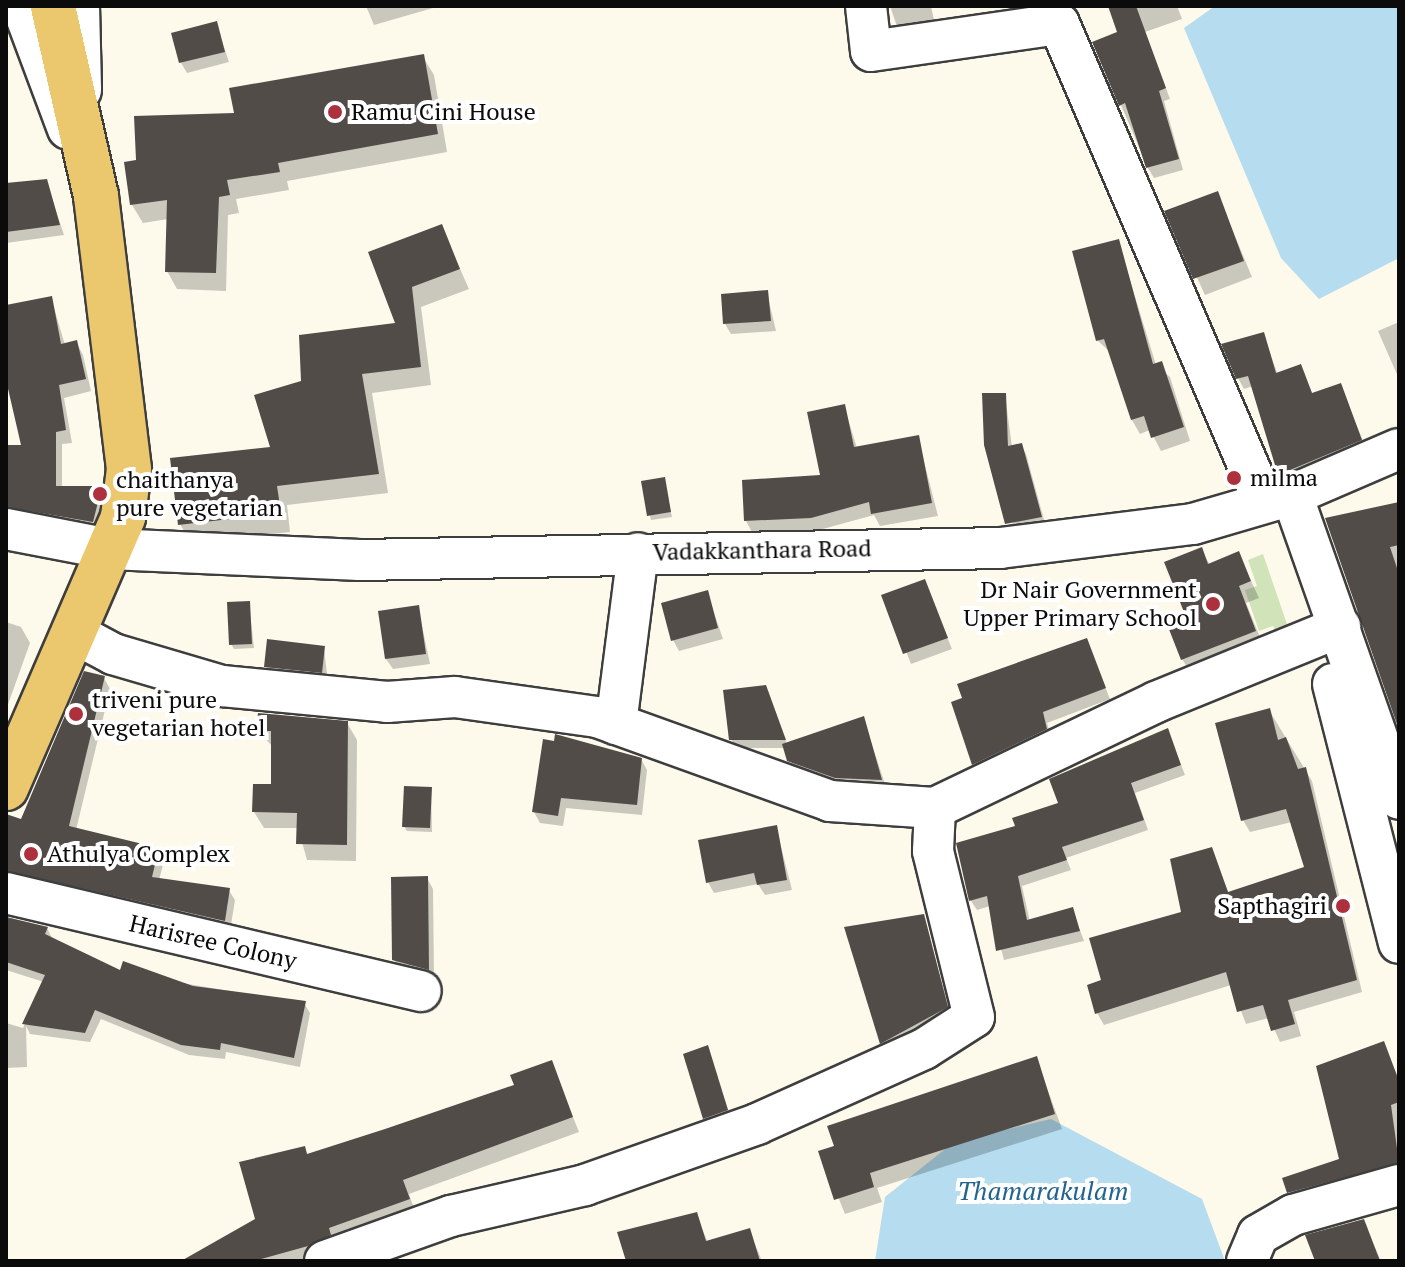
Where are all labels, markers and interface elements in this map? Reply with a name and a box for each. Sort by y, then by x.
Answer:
place label: Ramu Cini House [351,98,536,126]
marker: Ramu Cini House [326,103,344,121]
place label: milma [1250,464,1318,492]
place label: chaithanya pure vegetarian [116,466,283,522]
marker: milma [1225,469,1243,487]
marker: chaithanya pure vegetarian [91,485,109,503]
street label: Vadakkanthara Road [652,534,872,566]
place label: Dr Nair Government Upper Primary School [964,576,1197,632]
marker: Dr Nair Government Upper Primary School [1204,595,1222,613]
place label: triveni pure vegetarian hotel [92,686,265,742]
marker: triveni pure vegetarian hotel [67,705,85,723]
place label: Athulya Complex [47,840,230,868]
marker: Athulya Complex [22,845,40,863]
place label: Sapthagiri [1217,892,1327,920]
marker: Sapthagiri [1334,897,1352,915]
street label: Harisree Colony [127,909,299,975]
water label: Thamarakulam [957,1175,1129,1207]

